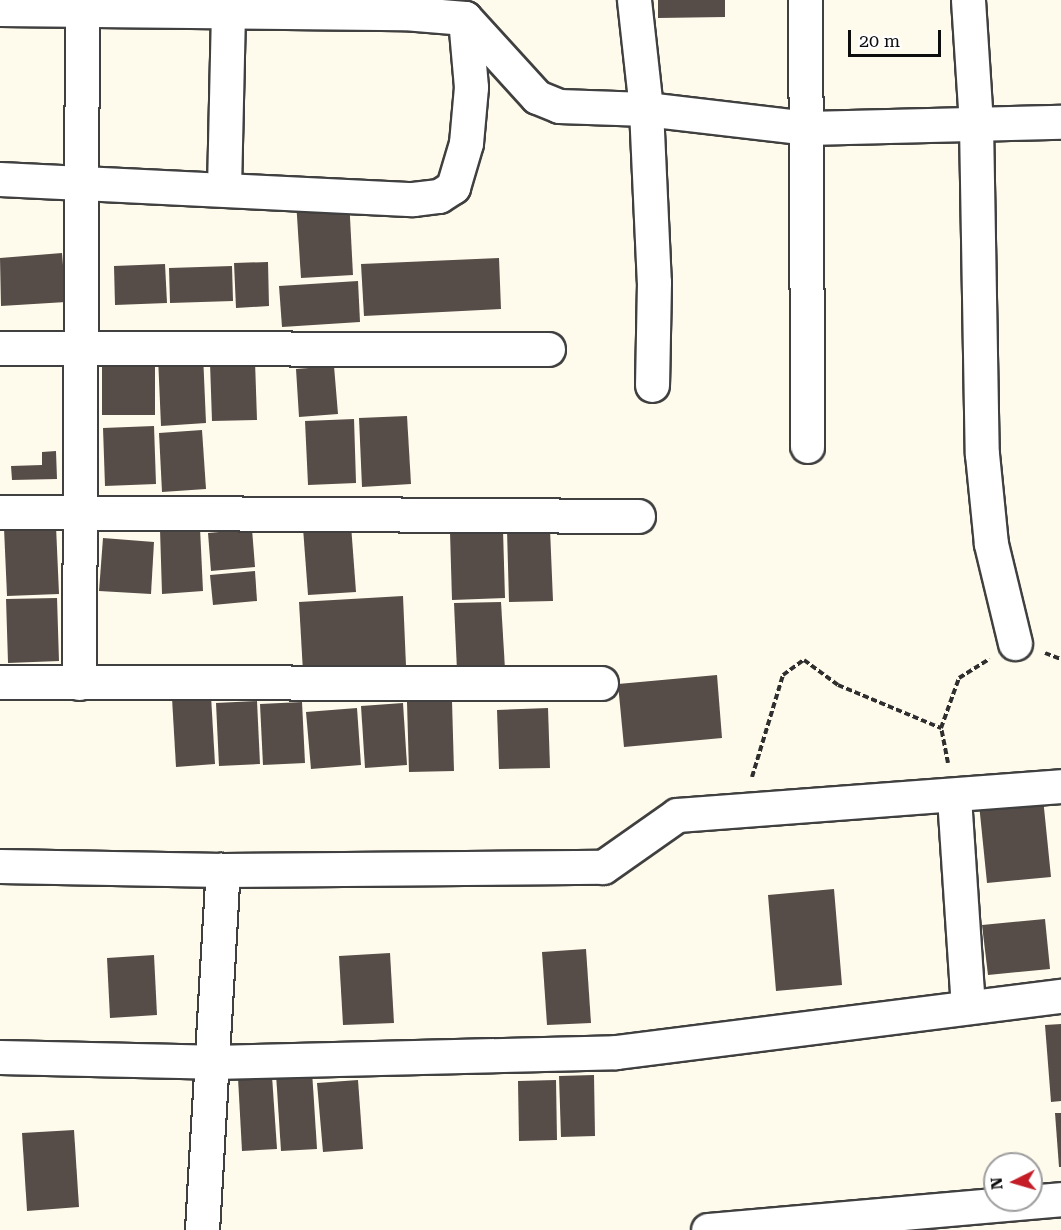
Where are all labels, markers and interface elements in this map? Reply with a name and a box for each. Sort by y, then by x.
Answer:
scale bar [851,18,944,56]
text: 20 m [859,30,900,51]
north arrow [983,1152,1043,1212]
text: N [987,1176,1007,1190]

